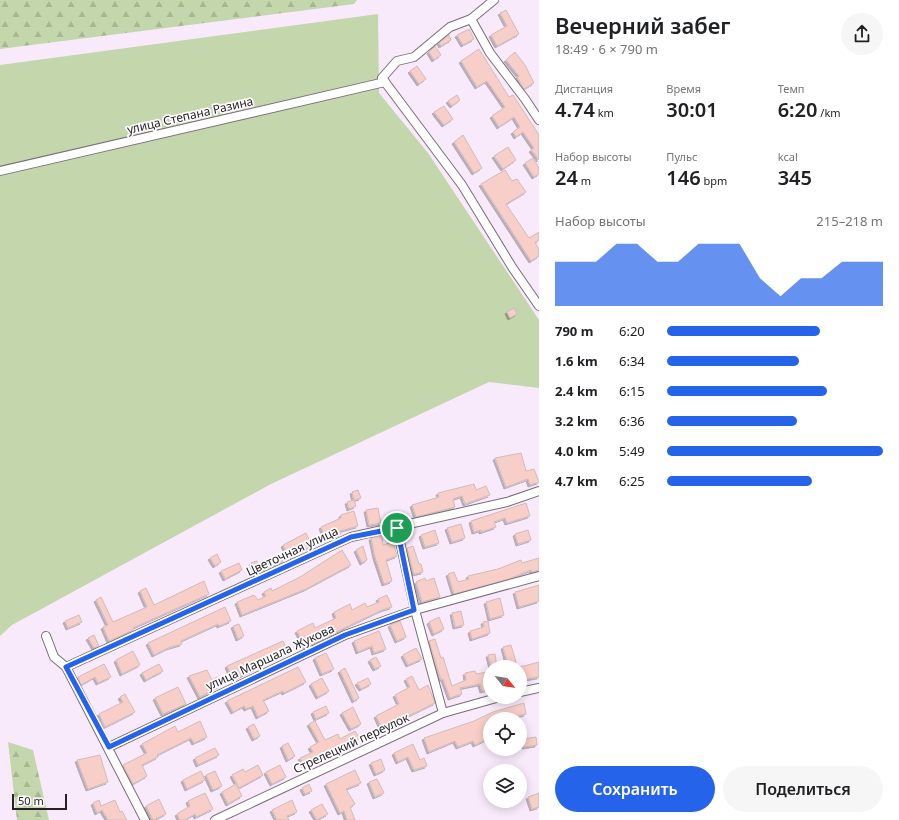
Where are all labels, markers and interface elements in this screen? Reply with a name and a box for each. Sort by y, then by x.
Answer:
text: Вечерний забег [555,10,731,40]
button: share [841,13,883,55]
text: 18:49 · 6 × 790 m [555,40,658,58]
text: Дистанция [555,81,613,96]
text: Время [666,81,701,96]
text: Темп [778,81,805,96]
street label: улица Степана Разина [125,92,255,138]
text: 4.74 [555,96,595,123]
text: 30:01 [666,96,718,123]
text: 6:20 [778,96,818,123]
text: km [595,105,614,120]
text: /km [818,105,841,120]
text: Набор высоты [555,149,632,164]
text: Пульс [666,149,697,164]
text: kcal [778,149,798,164]
text: 24 [555,164,578,191]
text: 146 [666,164,701,191]
text: 345 [778,164,812,191]
text: m [578,173,591,188]
text: bpm [701,173,727,188]
text: Набор высоты [555,212,646,230]
text: 215–218 m [816,212,883,230]
text: 790 m [555,322,593,340]
text: 6:20 [619,322,645,340]
text: 1.6 km [555,352,598,370]
text: 6:34 [619,352,645,370]
text: 2.4 km [555,382,598,400]
text: 6:15 [619,382,645,400]
text: 3.2 km [555,412,598,430]
text: 6:36 [619,412,645,430]
text: 4.0 km [555,442,598,460]
text: 5:49 [619,442,645,460]
text: 4.7 km [555,472,598,490]
text: 6:25 [619,472,645,490]
pin [380,511,414,545]
icon: arrive [386,517,408,539]
street label: Цветочная улица [243,522,341,580]
street label: улица Маршала Жукова [203,620,337,694]
north arrow [483,660,527,704]
map controls [483,660,527,808]
street label: Стрелецкий переулок [290,708,412,777]
button: locate [483,712,527,756]
button: layers [483,764,527,808]
button: Сохранить [555,766,715,812]
button: Поделиться [723,766,883,812]
scale bar [12,792,67,811]
text: 50 m [18,793,44,808]

